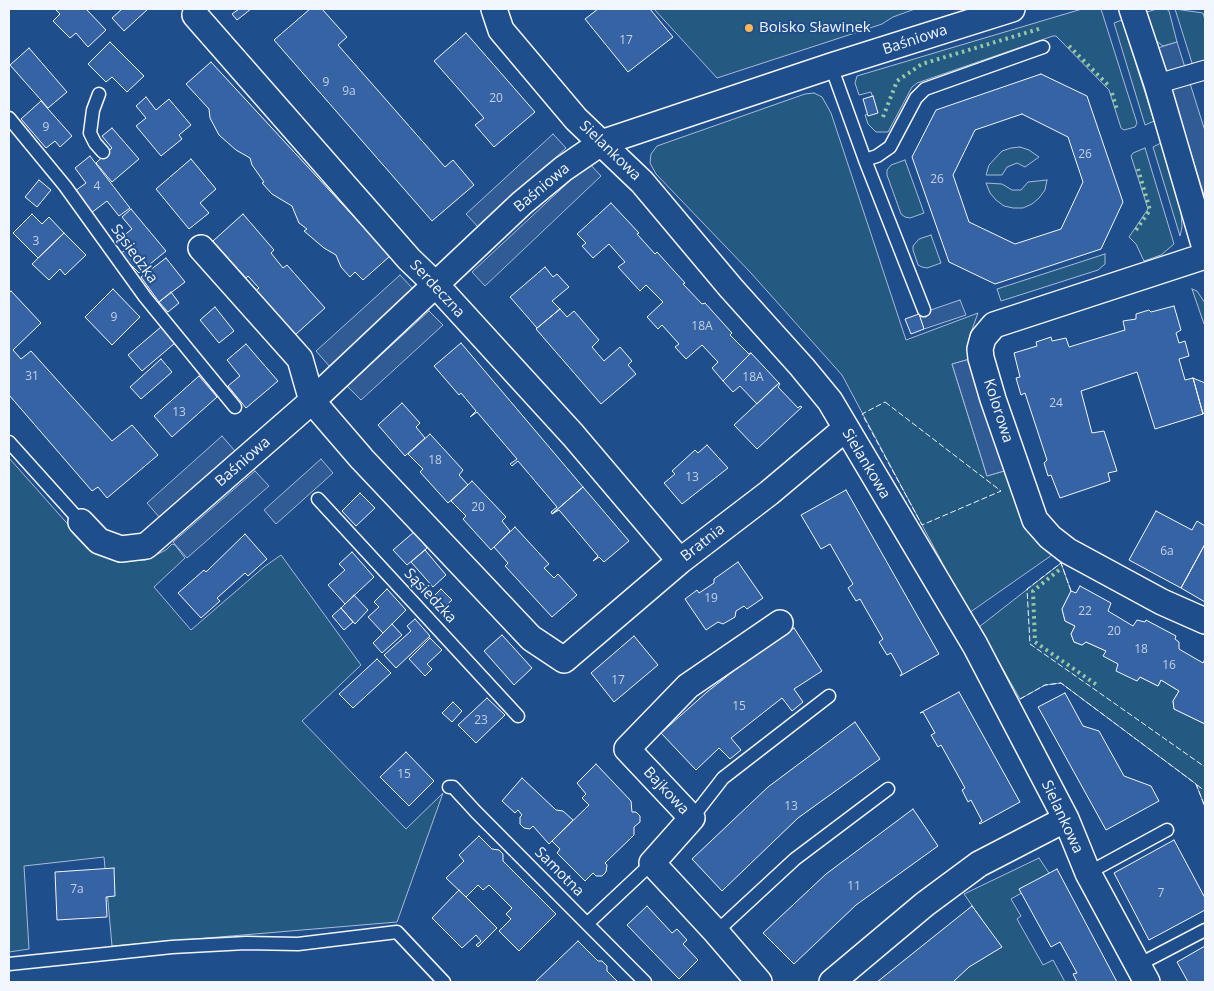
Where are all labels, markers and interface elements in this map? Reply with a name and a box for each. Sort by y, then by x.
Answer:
place label: Boisko Sławinek [759,19,871,37]
street label: Baśniowa [880,21,950,59]
marker: Boisko Sławinek [743,22,755,34]
house number: 17 [619,34,633,48]
house number: 9 [323,76,329,90]
house number: 9a [342,85,356,99]
house number: 20 [489,92,503,106]
street label: Sielankowa [575,117,645,185]
house number: 9 [43,121,49,135]
house number: 26 [1078,148,1092,162]
street label: Baśniowa [510,160,574,216]
house number: 26 [930,173,944,187]
house number: 4 [94,180,100,194]
street label: Sąsiedzka [107,221,161,287]
house number: 3 [33,235,39,249]
street label: Serdeczna [406,256,468,322]
house number: 9 [111,311,117,325]
house number: 18A [691,320,713,334]
house number: 31 [25,370,39,384]
house number: 18A [742,371,764,385]
street label: Kolorowa [979,377,1017,445]
house number: 24 [1049,397,1063,411]
house number: 13 [172,406,186,420]
street label: Sielankowa [838,426,894,502]
street label: Baśniowa [212,433,274,491]
house number: 18 [428,454,442,468]
house number: 13 [685,471,699,485]
house number: 20 [471,501,485,515]
street label: Bratnia [677,520,729,566]
house number: 6a [1160,545,1174,559]
street label: Sąsiedzka [400,565,460,627]
house number: 19 [704,592,718,606]
house number: 22 [1078,605,1092,619]
house number: 20 [1107,625,1121,639]
house number: 18 [1134,643,1148,657]
house number: 16 [1162,659,1176,673]
house number: 17 [611,674,625,688]
house number: 15 [732,700,746,714]
house number: 23 [474,714,488,728]
street label: Bajkowa [639,763,693,819]
house number: 15 [397,768,411,782]
street label: Sielankowa [1037,778,1087,856]
house number: 13 [784,800,798,814]
street label: Samotna [531,844,587,900]
house number: 11 [847,880,861,894]
house number: 7a [70,883,84,897]
house number: 7 [1158,887,1164,901]

